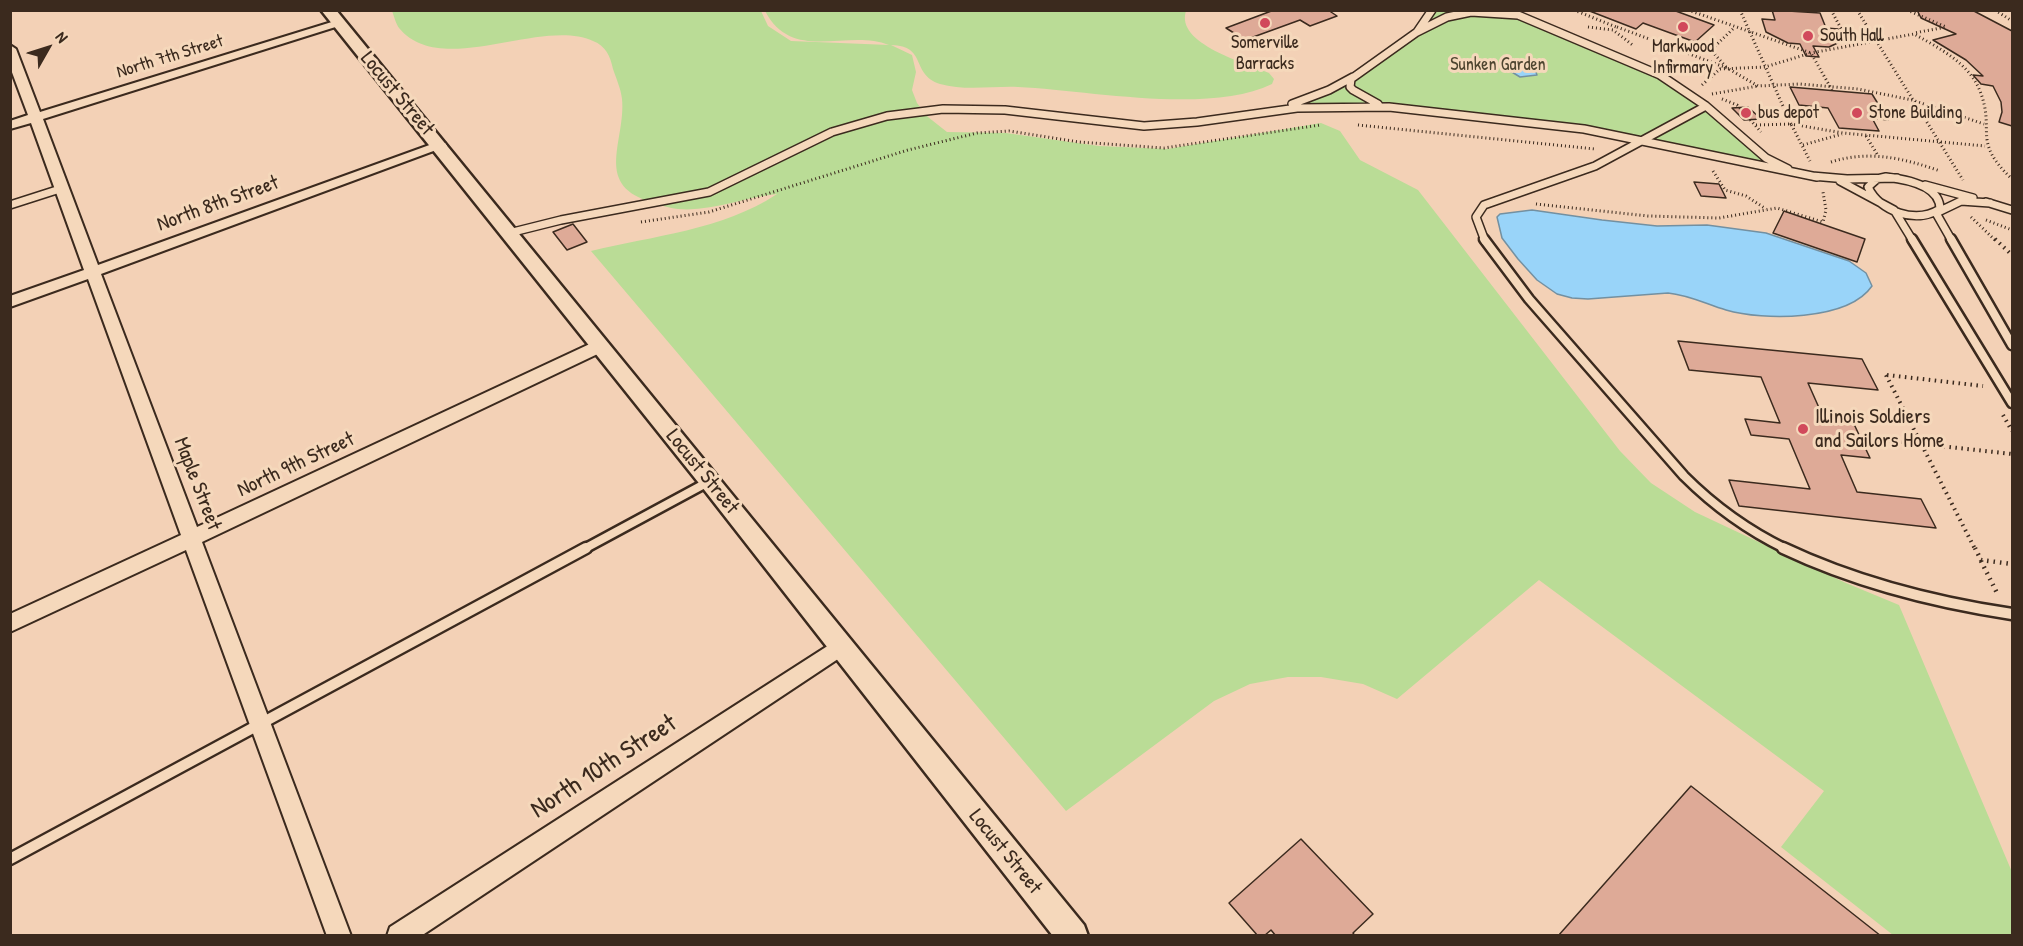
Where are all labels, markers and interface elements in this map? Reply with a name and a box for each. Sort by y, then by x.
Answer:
marker: Somerville Barracks [1258,16,1272,30]
north arrow [18,18,78,78]
marker: Markwood Infirmary [1676,20,1690,34]
place label: South Hall [1820,25,1884,47]
text: N [51,26,73,47]
marker: South Hall [1801,29,1815,43]
street label: North 7th Street [114,31,226,83]
place label: Somerville Barracks [1231,32,1299,74]
place label: Markwood Infirmary [1652,36,1714,78]
street label: Locust Street [355,47,439,141]
park label: Sunken Garden [1450,54,1546,76]
place label: bus depot [1758,102,1819,124]
place label: Stone Building [1869,102,1962,124]
marker: bus depot [1739,106,1753,120]
marker: Stone Building [1850,106,1864,120]
street label: North 8th Street [154,170,282,238]
place label: Illinois Soldiers and Sailors Home [1815,404,1944,454]
marker: Illinois Soldiers and Sailors Home [1796,422,1810,436]
street label: Locust Street [660,424,744,520]
street label: North 9th Street [234,427,358,503]
street label: Maple Street [168,434,226,534]
street label: North 10th Street [525,708,683,826]
street label: Locust Street [963,804,1047,900]

